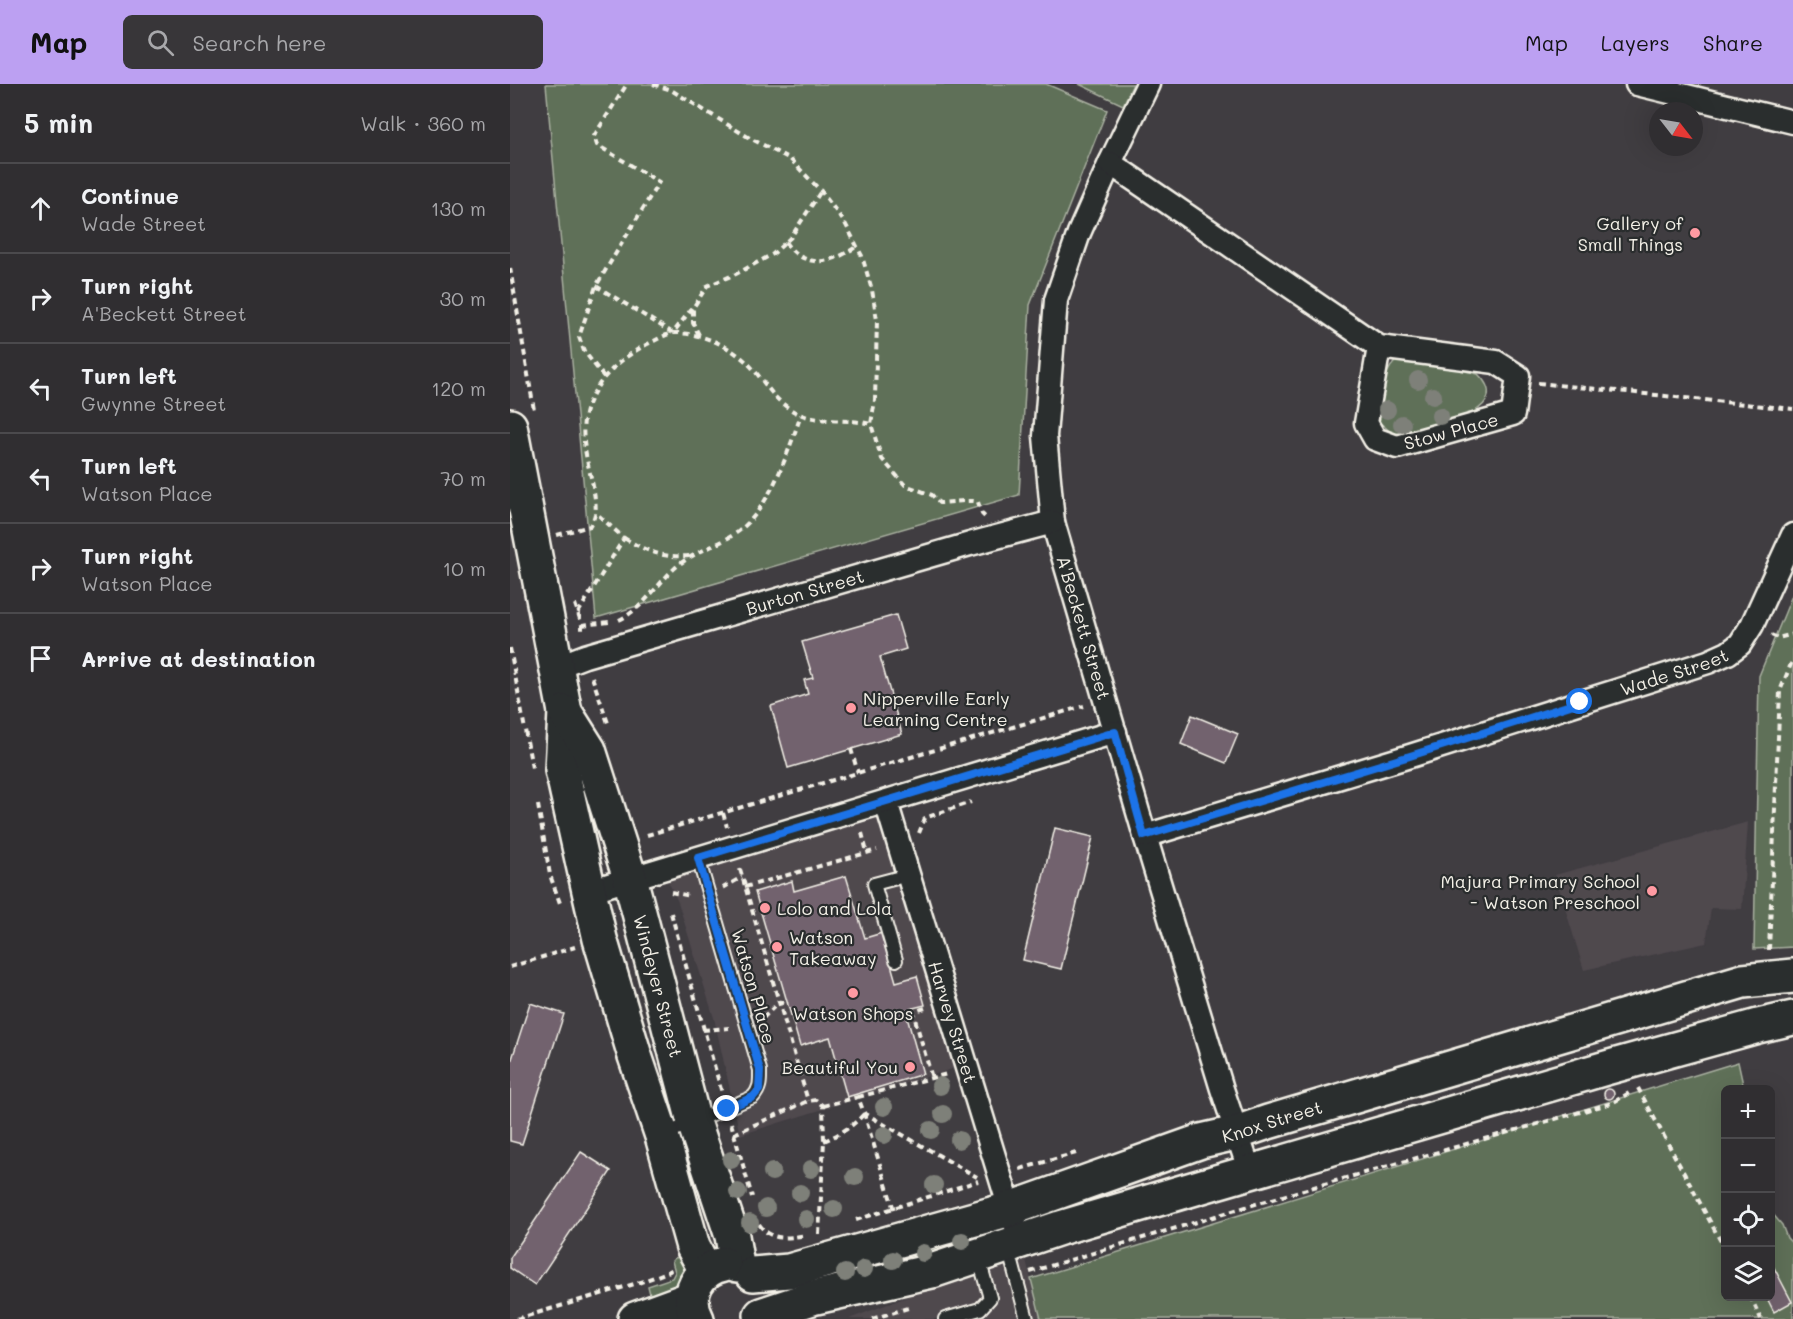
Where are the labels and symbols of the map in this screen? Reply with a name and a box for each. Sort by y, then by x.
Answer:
north arrow [1649,102,1703,156]
place label: Gallery of Small Things [1578,211,1684,256]
marker: Gallery of Small Things [1688,226,1702,240]
street label: Stow Place [1401,407,1501,455]
street label: A'Beckett Street [1051,553,1116,703]
street label: Burton Street [743,564,867,621]
street label: Wade Street [1617,642,1732,701]
place label: Nipperville Early Learning Centre [863,686,1010,731]
route start [1566,688,1592,714]
marker: Nipperville Early Learning Centre [844,701,858,715]
place label: Majura Primary School - Watson Preschool [1441,869,1640,914]
marker: Majura Primary School - Watson Preschool [1645,884,1659,898]
place label: Lolo and Lola [777,896,892,920]
marker: Lolo and Lola [758,901,772,915]
street label: Windeyer Street [628,912,689,1060]
place label: Watson Takeaway [789,925,877,970]
street label: Watson Place [726,926,782,1046]
marker: Watson Takeaway [770,940,784,954]
street label: Harvey Street [923,958,983,1086]
marker: Watson Shops [846,986,860,1000]
place label: Watson Shops [793,1001,913,1025]
place label: Beautiful You [782,1055,898,1079]
marker: Beautiful You [903,1060,917,1074]
route end [713,1095,739,1121]
street label: Knox Street [1219,1095,1325,1148]

